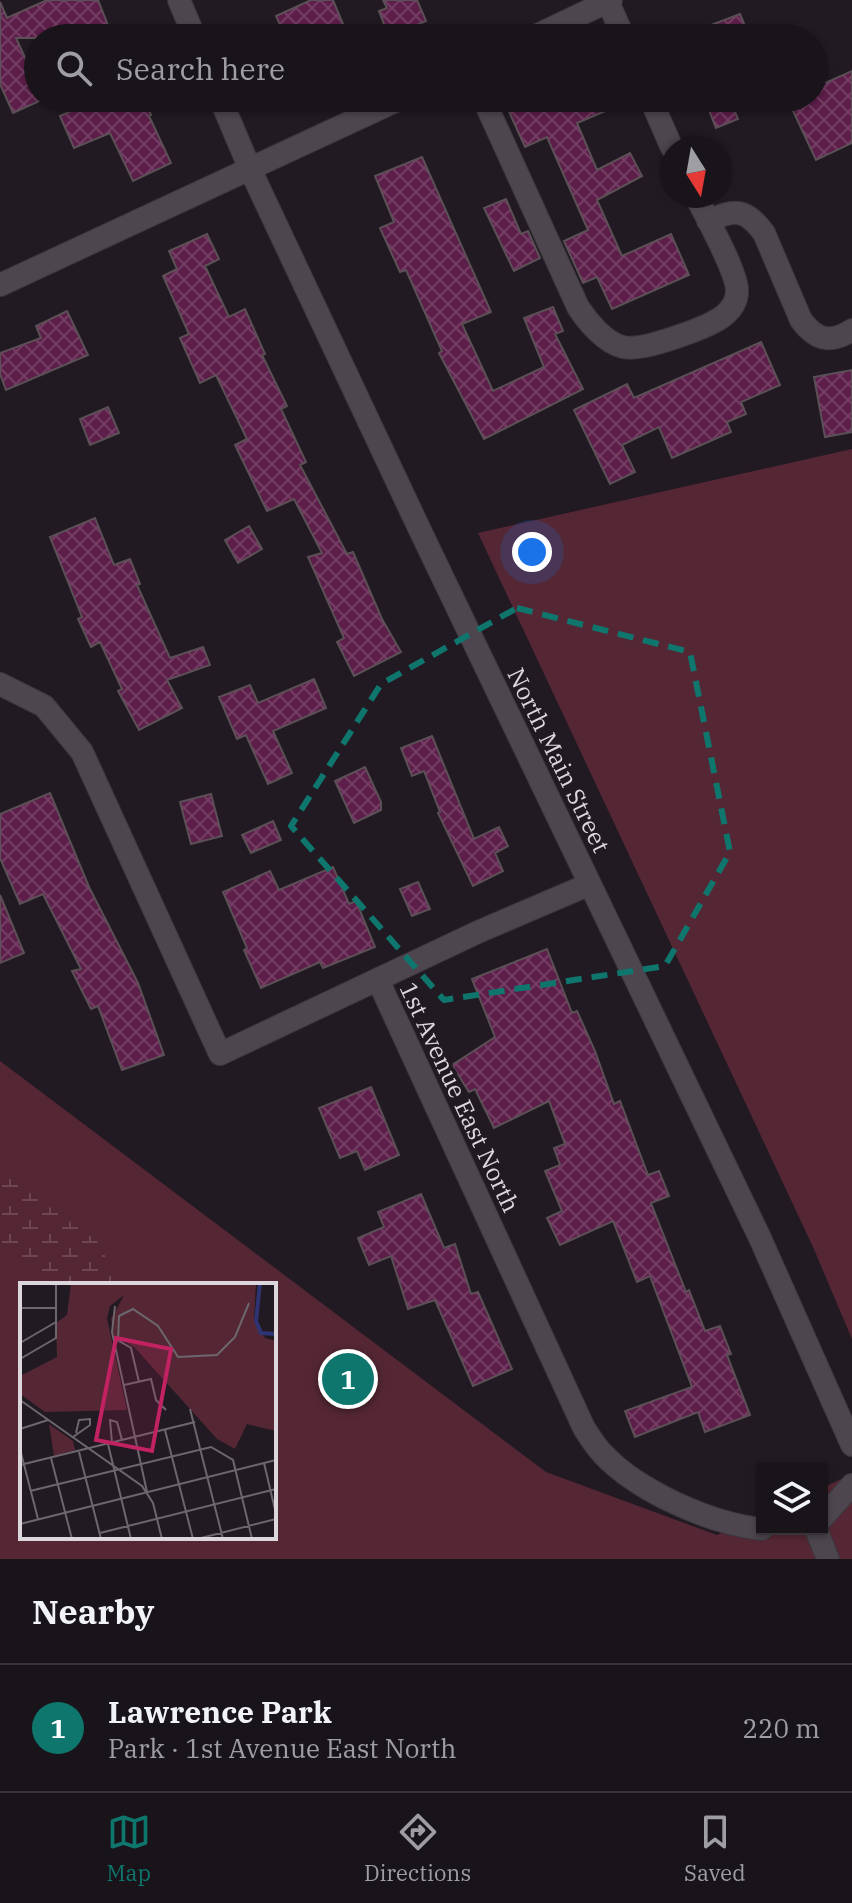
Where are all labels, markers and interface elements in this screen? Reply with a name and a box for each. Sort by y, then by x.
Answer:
search box [24,24,828,112]
icon: search [52,46,96,90]
text: Search here [116,49,285,88]
north arrow [660,136,732,208]
your location [512,532,552,572]
street label: North Main Street [500,662,618,858]
street label: 1st Avenue East North [393,977,527,1217]
inset map [20,1283,276,1539]
pin: 1 [322,1349,374,1409]
map controls [756,1463,828,1535]
button: layers [756,1463,828,1535]
text: Nearby [32,1589,154,1633]
text: Lawrence Park [108,1692,332,1731]
text: 1 [50,1711,66,1745]
text: 220 m [742,1711,820,1745]
text: Park · 1st Avenue East North [108,1731,457,1765]
tab: Map [106,1810,151,1887]
tab: Directions [364,1810,471,1887]
tab: Saved [684,1810,746,1887]

